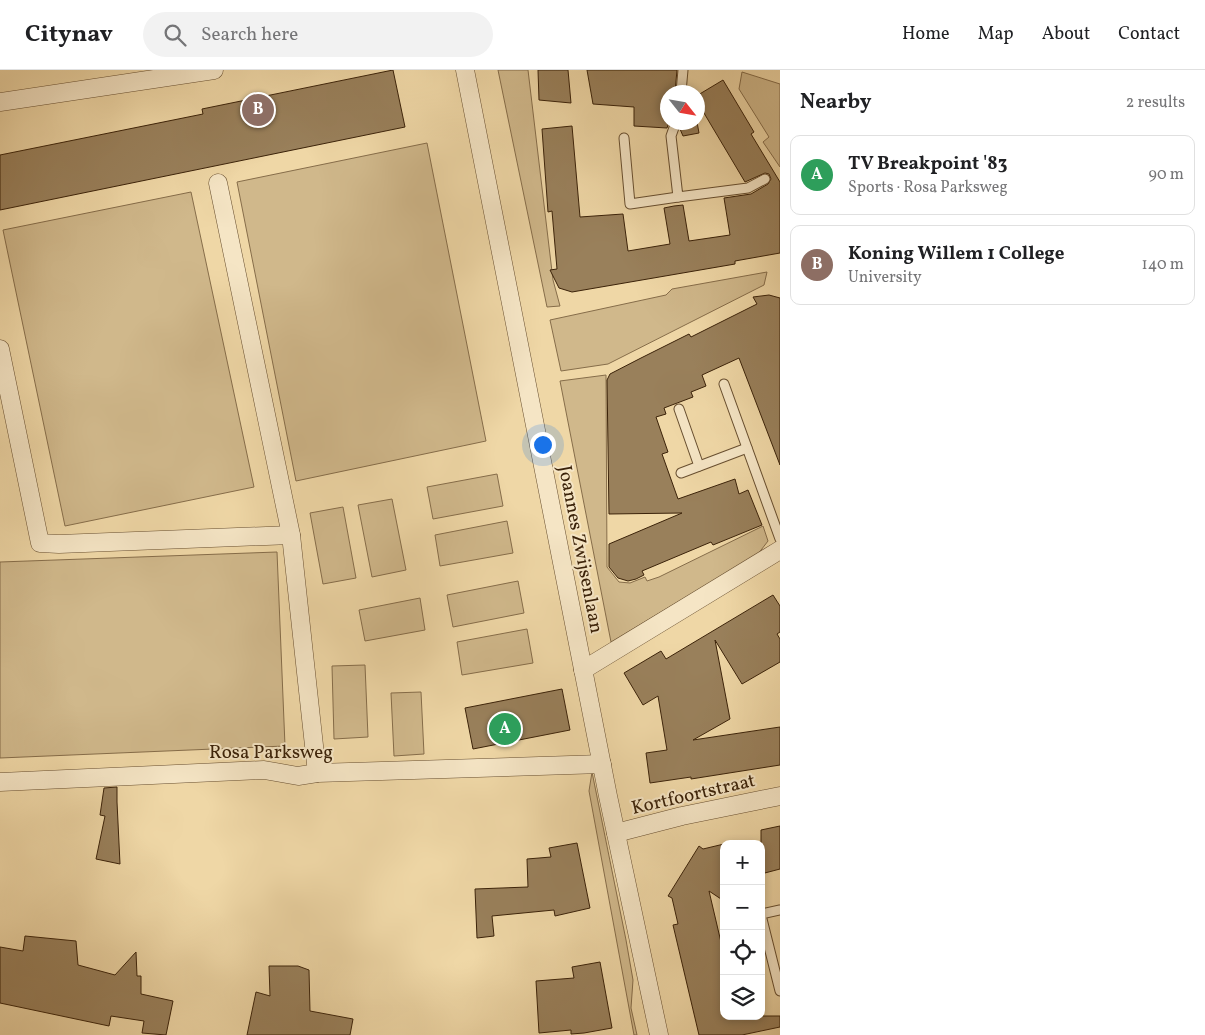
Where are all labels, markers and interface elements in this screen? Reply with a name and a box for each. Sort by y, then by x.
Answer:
search box [143,12,493,57]
text: Citynav [25,18,113,52]
icon: search [161,21,189,49]
text: Search here [201,22,298,48]
text: Home [902,22,950,47]
text: Map [978,22,1014,47]
text: About [1042,22,1090,47]
text: Contact [1118,22,1180,47]
north arrow [660,85,705,130]
text: Nearby [800,88,871,117]
pin: B [242,91,274,129]
text: 2 results [1126,92,1185,114]
text: TV Breakpoint '83 [848,151,1007,177]
text: A [811,164,823,186]
text: 90 m [1148,164,1184,186]
text: Sports · Rosa Parksweg [848,177,1008,199]
text: Koning Willem 1 College [848,241,1065,267]
text: B [812,254,822,276]
text: 140 m [1142,254,1184,276]
text: University [848,267,922,289]
your location [530,432,556,458]
street label: Joannes Zwijsenlaan [551,463,609,636]
pin: A [489,710,521,748]
street label: Rosa Parksweg [209,740,333,766]
street label: Kortfoortstraat [629,768,758,822]
map controls [720,840,765,1020]
button: + [720,840,765,885]
button: − [720,885,765,930]
button: locate [720,930,765,975]
button: layers [720,975,765,1020]

